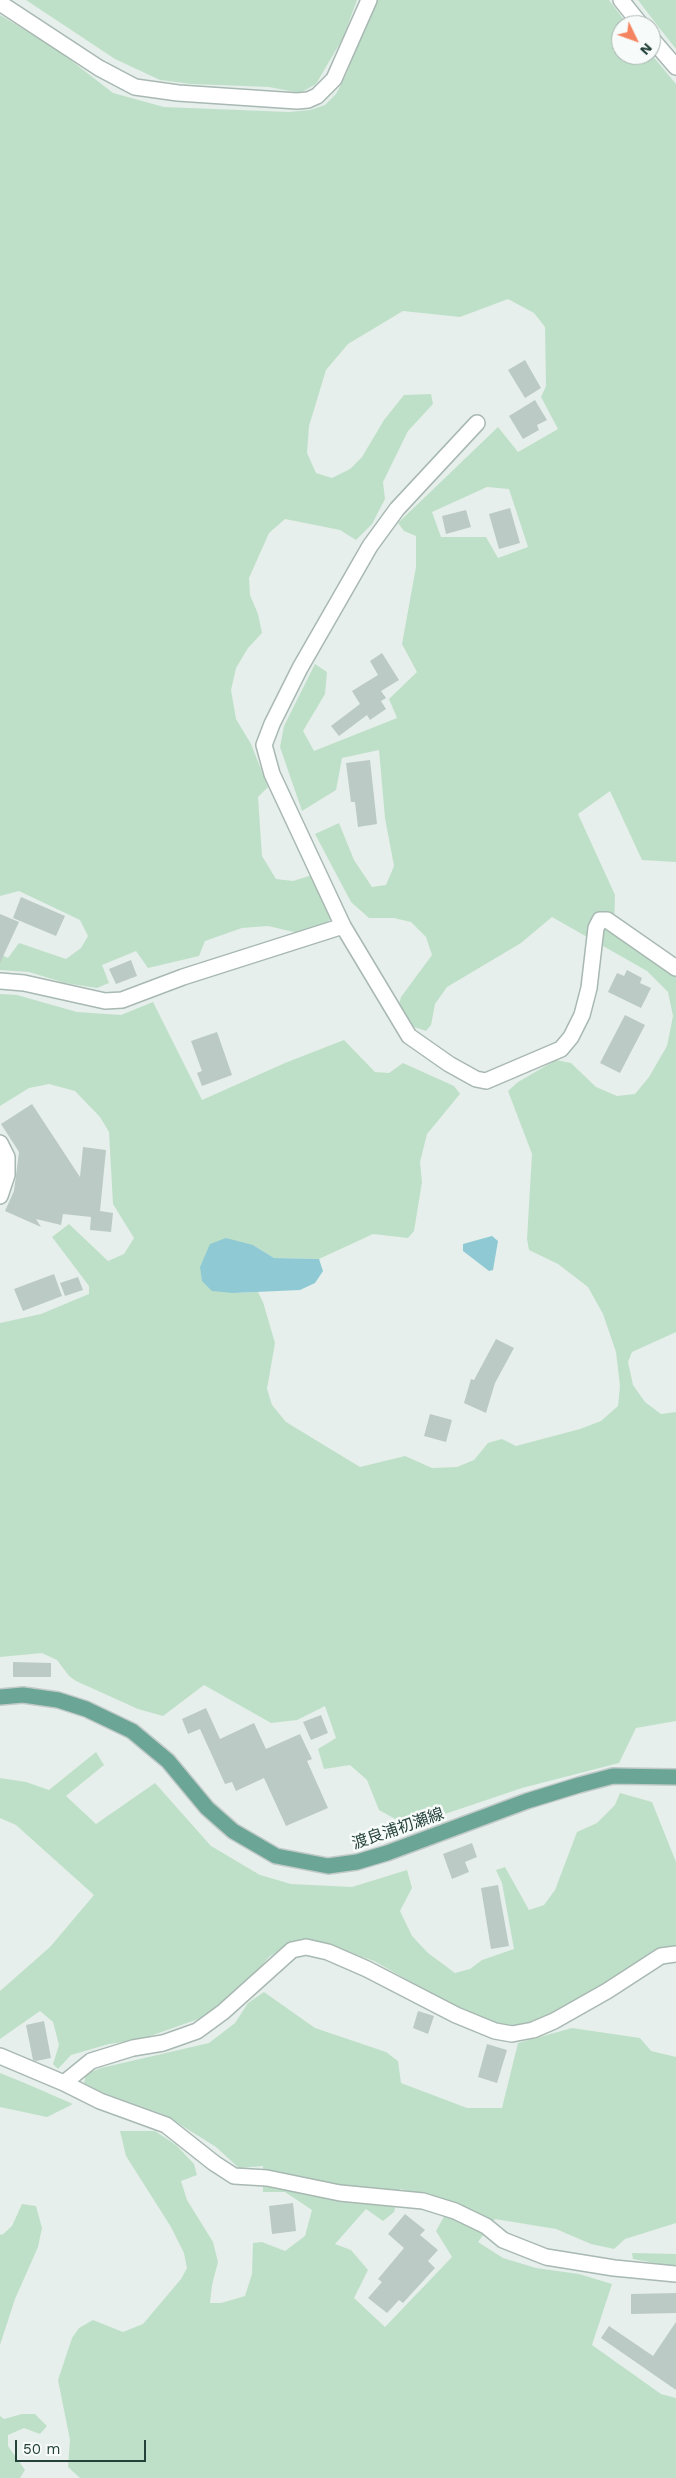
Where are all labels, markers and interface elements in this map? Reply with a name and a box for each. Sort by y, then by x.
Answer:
north arrow [611,15,661,65]
text: N [637,40,656,59]
street label: 渡良浦初瀬線 [349,1804,447,1854]
scale bar [18,2430,149,2462]
text: 50 m [23,2440,60,2458]

